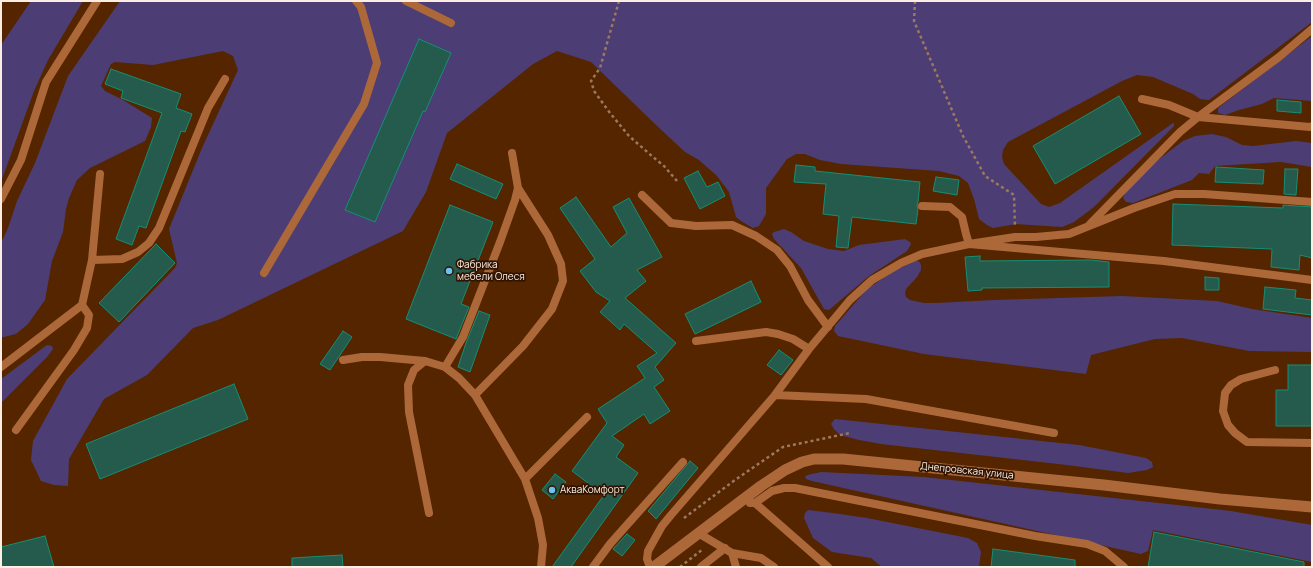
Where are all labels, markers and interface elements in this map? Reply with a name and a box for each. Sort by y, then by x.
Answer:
place label: Фабрика мебели Олеся [457,259,525,282]
marker: Фабрика мебели Олеся [444,266,454,276]
street label: Днепровская улица [920,460,1014,482]
place label: АкваКомфорт [560,484,625,496]
marker: АкваКомфорт [547,485,557,495]

